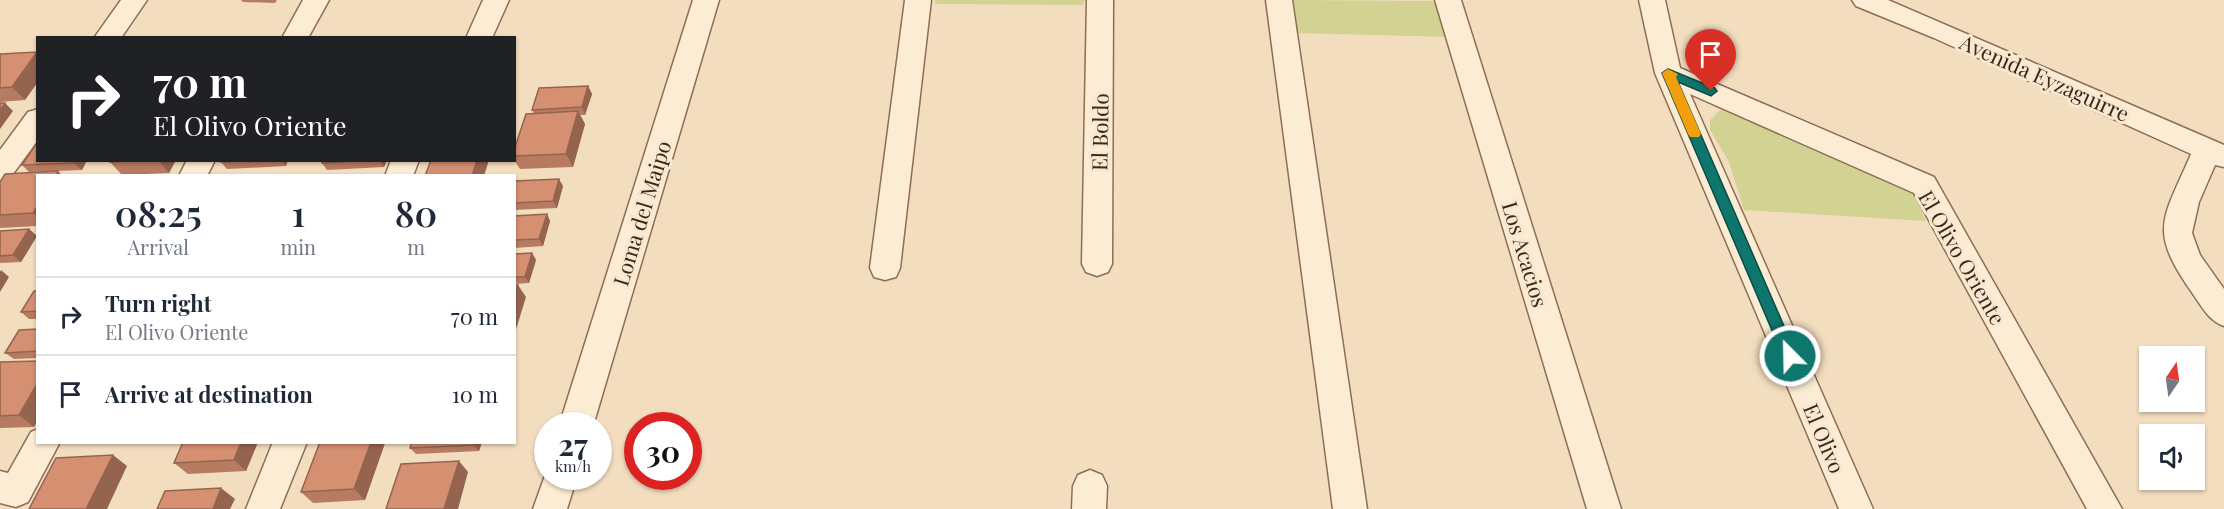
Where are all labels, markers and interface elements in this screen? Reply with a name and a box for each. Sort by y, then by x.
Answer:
street label: Avenida Eyzaguirre [1955,27,2134,127]
pin [1685,29,1736,91]
icon: arrive [1694,38,1727,71]
text: 70 m [153,53,247,109]
icon: right [54,60,132,138]
street label: El Boldo [1084,93,1114,171]
text: El Olivo Oriente [153,107,347,143]
street label: Loma del Maipo [606,137,676,289]
street label: El Olivo Oriente [1913,185,2013,329]
text: 08:25 [115,188,202,236]
text: 1 [291,188,305,236]
text: 80 [395,188,437,236]
street label: Los Acacios [1497,198,1555,310]
text: Arrival [127,233,189,260]
text: min [280,233,316,260]
text: m [407,233,425,260]
text: Turn right [105,288,211,318]
icon: right [54,300,87,333]
text: 70 m [451,301,498,331]
text: El Olivo Oriente [105,318,248,345]
position arrow [1758,324,1822,388]
north arrow [2139,346,2205,412]
map controls [2139,346,2205,490]
icon: arrive [54,378,87,411]
text: Arrive at destination [105,379,313,409]
text: 10 m [452,379,498,409]
street label: El Olivo [1798,399,1852,477]
speed limit sign: 30 [624,412,702,490]
text: 27 [558,424,588,464]
button: sound [2139,424,2205,490]
text: km/h [555,456,591,476]

